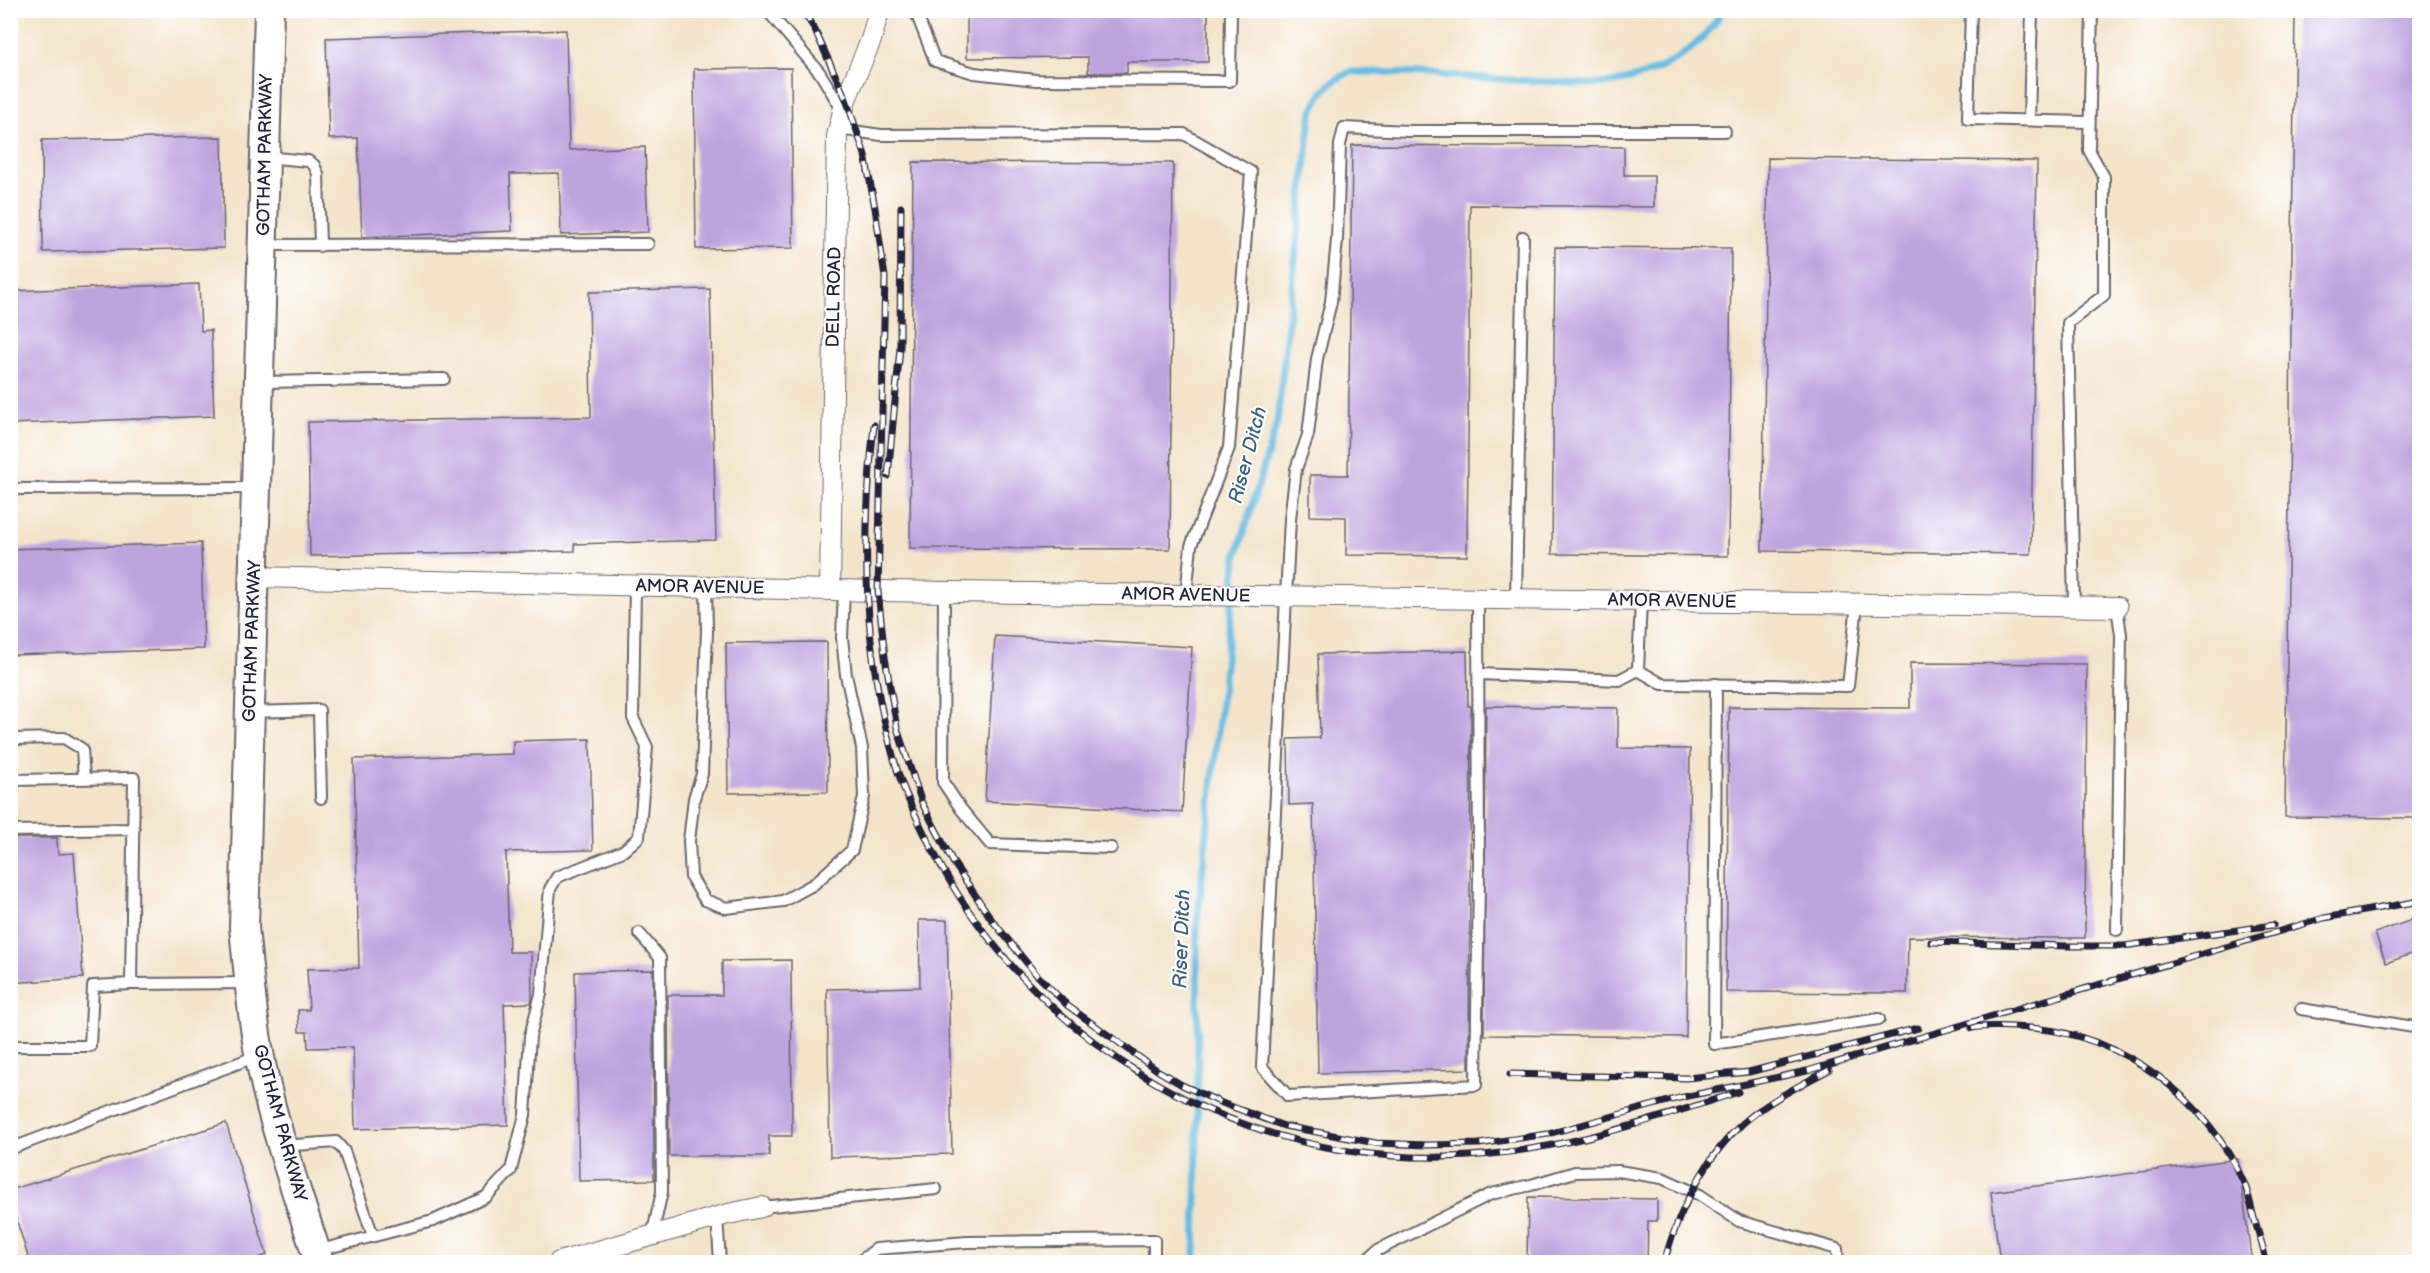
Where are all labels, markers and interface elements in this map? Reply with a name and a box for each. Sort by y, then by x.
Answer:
street label: GOTHAM PARKWAY [253,73,277,236]
street label: DELL ROAD [823,247,845,347]
water label: Riser Ditch [1224,404,1272,506]
street label: GOTHAM PARKWAY [239,559,265,722]
street label: AMOR AVENUE [635,575,765,599]
street label: AMOR AVENUE [1121,583,1251,607]
street label: AMOR AVENUE [1607,589,1737,613]
water label: Riser Ditch [1168,889,1196,989]
street label: GOTHAM PARKWAY [249,1042,311,1204]

